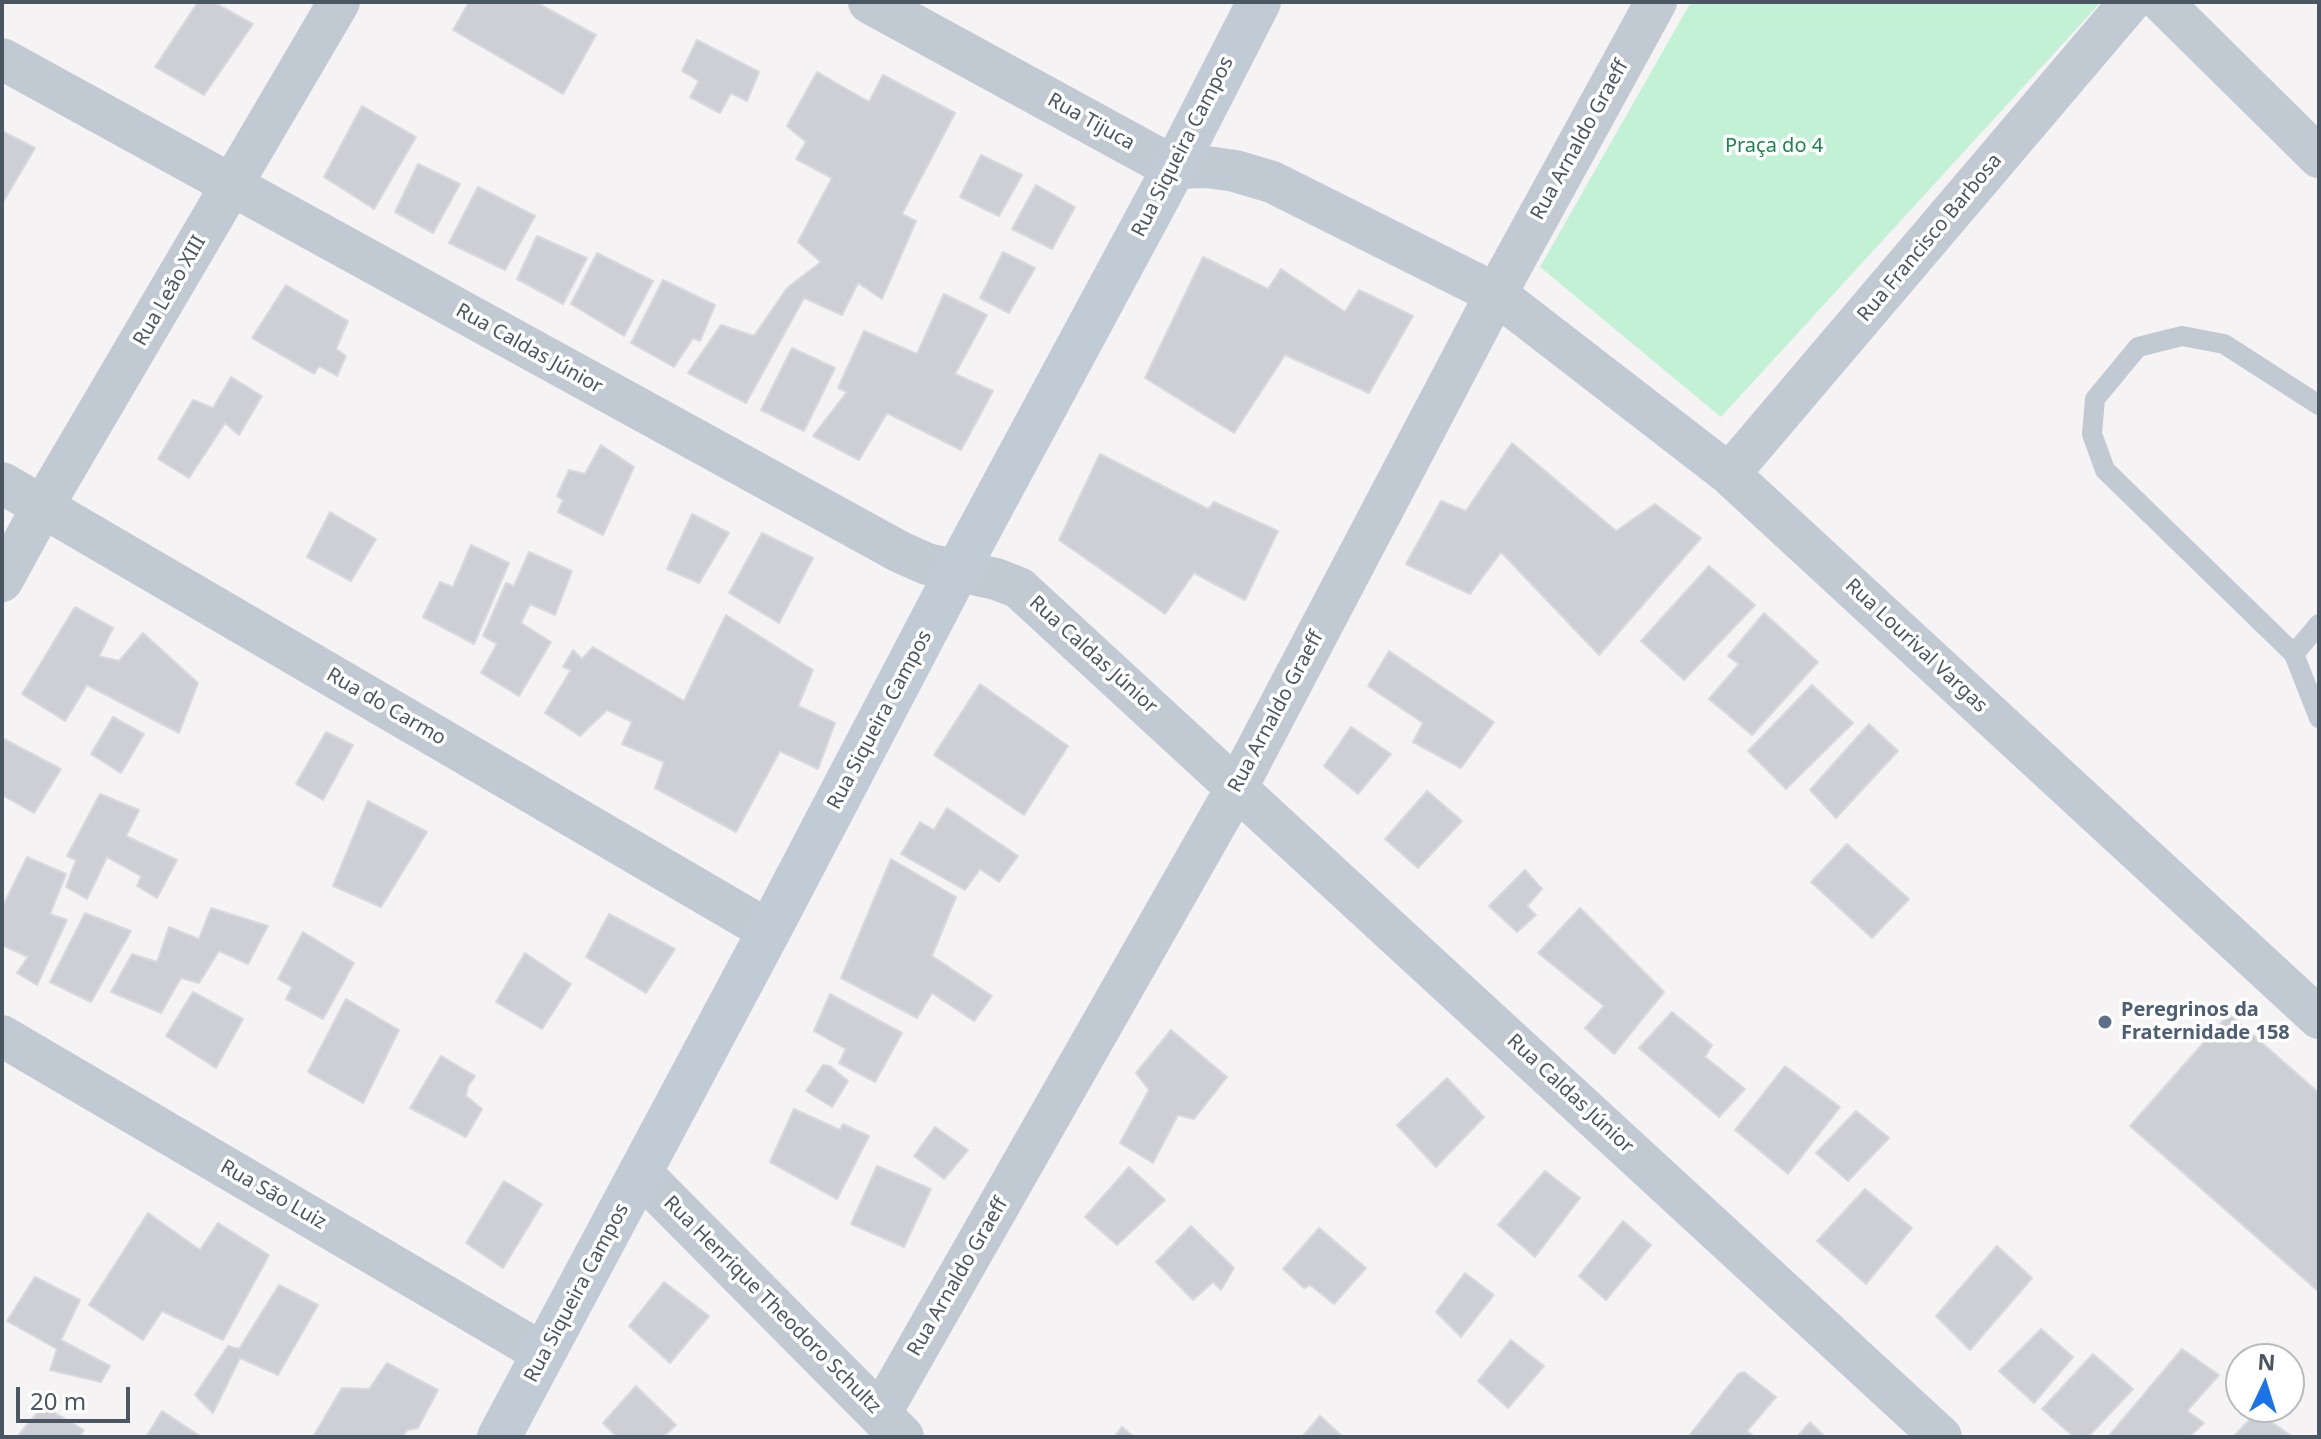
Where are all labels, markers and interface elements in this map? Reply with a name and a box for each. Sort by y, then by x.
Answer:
street label: Rua Siqueira Campos [1127,53,1239,241]
street label: Rua Arnaldo Graeff [1526,56,1634,224]
street label: Rua Tijuca [1043,88,1139,156]
park label: Praça do 4 [1725,134,1823,158]
street label: Rua Francisco Barbosa [1853,149,2007,327]
street label: Rua Leão XIII [129,231,211,351]
street label: Rua Caldas Júnior [451,299,607,399]
street label: Rua Lourival Vargas [1840,574,1992,718]
street label: Rua Caldas Júnior [1024,591,1162,719]
street label: Rua Siqueira Campos [823,626,937,814]
street label: Rua Arnaldo Graeff [1223,627,1329,797]
street label: Rua do Carmo [322,663,450,751]
place label: Peregrinos da Fraternidade 158 [2121,998,2290,1045]
marker: Peregrinos da Fraternidade 158 [2096,1013,2114,1031]
street label: Rua Caldas Júnior [1502,1029,1638,1159]
street label: Rua São Luiz [216,1155,330,1235]
street label: Rua Henrique Theodoro Schultz [658,1191,886,1419]
street label: Rua Arnaldo Graeff [903,1193,1013,1361]
street label: Rua Siqueira Campos [520,1199,634,1387]
north arrow [2225,1343,2305,1423]
text: N [2257,1345,2276,1377]
scale bar [20,1371,134,1421]
text: 20 m [30,1384,86,1417]

